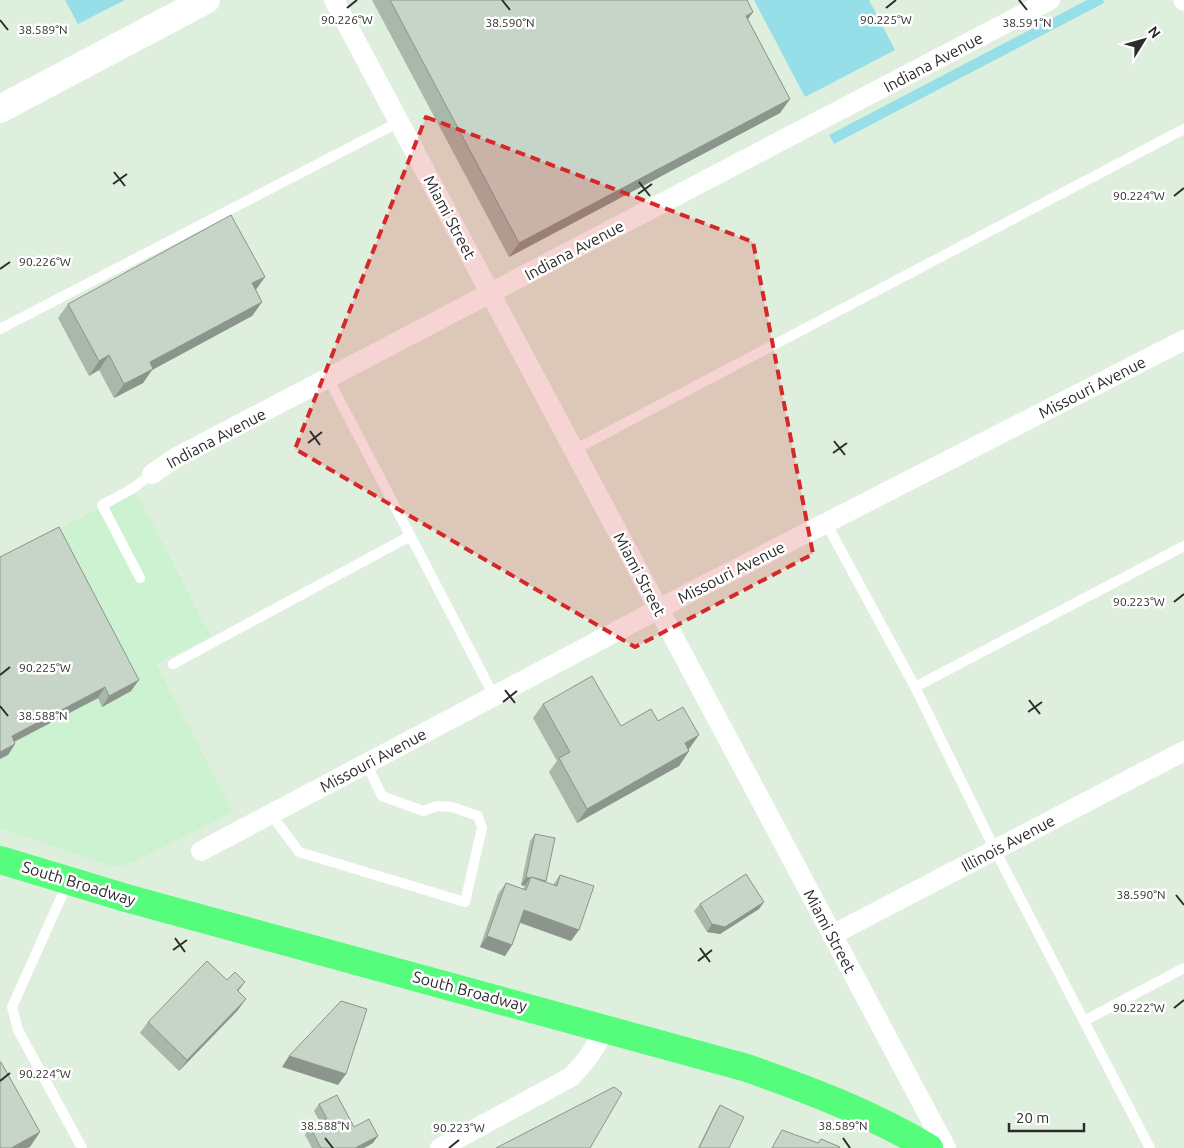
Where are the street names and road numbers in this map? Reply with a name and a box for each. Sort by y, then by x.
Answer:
street label: Indiana Avenue [880,28,986,96]
street label: Miami Street [420,172,480,262]
street label: Indiana Avenue [521,216,627,284]
street label: Missouri Avenue [1035,352,1149,422]
street label: Indiana Avenue [163,404,269,472]
street label: Miami Street [610,529,670,619]
street label: Missouri Avenue [674,537,788,607]
street label: Missouri Avenue [317,724,429,796]
street label: Illinois Avenue [958,811,1058,875]
street label: South Broadway [20,857,138,909]
street label: Miami Street [800,886,860,976]
street label: South Broadway [411,967,529,1015]

